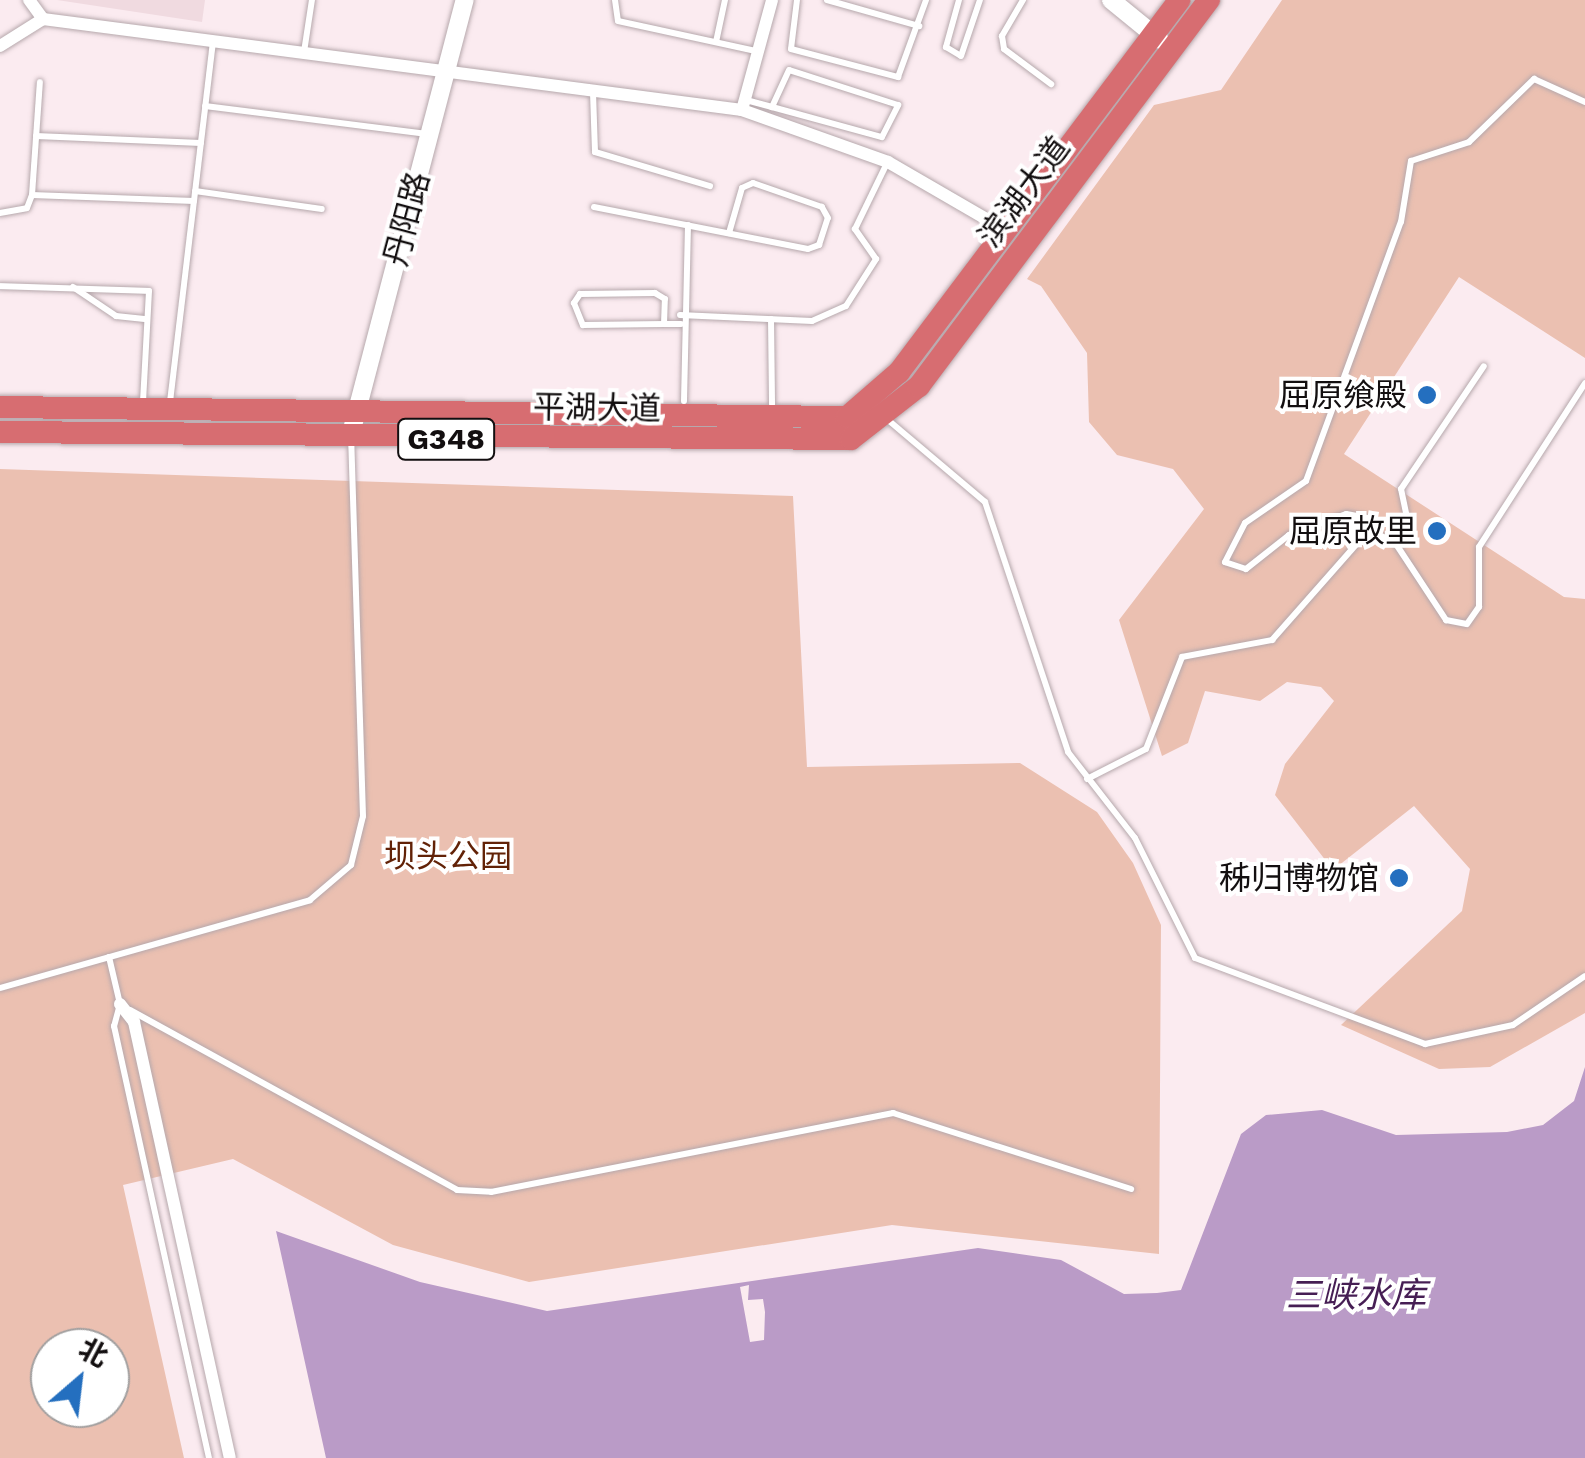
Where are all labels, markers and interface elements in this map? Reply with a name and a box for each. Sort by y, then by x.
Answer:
street label: 滨湖大道 [970,129,1078,255]
street label: 丹阳路 [376,168,438,270]
place label: 屈原飨殿 [1279,376,1407,414]
marker: 屈原飨殿 [1416,384,1438,406]
street label: 平湖大道 [533,388,661,428]
road number: G348 [396,414,496,464]
place label: 屈原故里 [1289,512,1417,550]
marker: 屈原故里 [1426,520,1448,542]
park label: 坝头公园 [384,837,512,875]
place label: 秭归博物馆 [1219,859,1379,897]
marker: 秭归博物馆 [1388,867,1410,889]
water label: 三峡水库 [1286,1274,1426,1316]
north arrow [30,1328,130,1428]
text: 北 [73,1332,113,1374]

